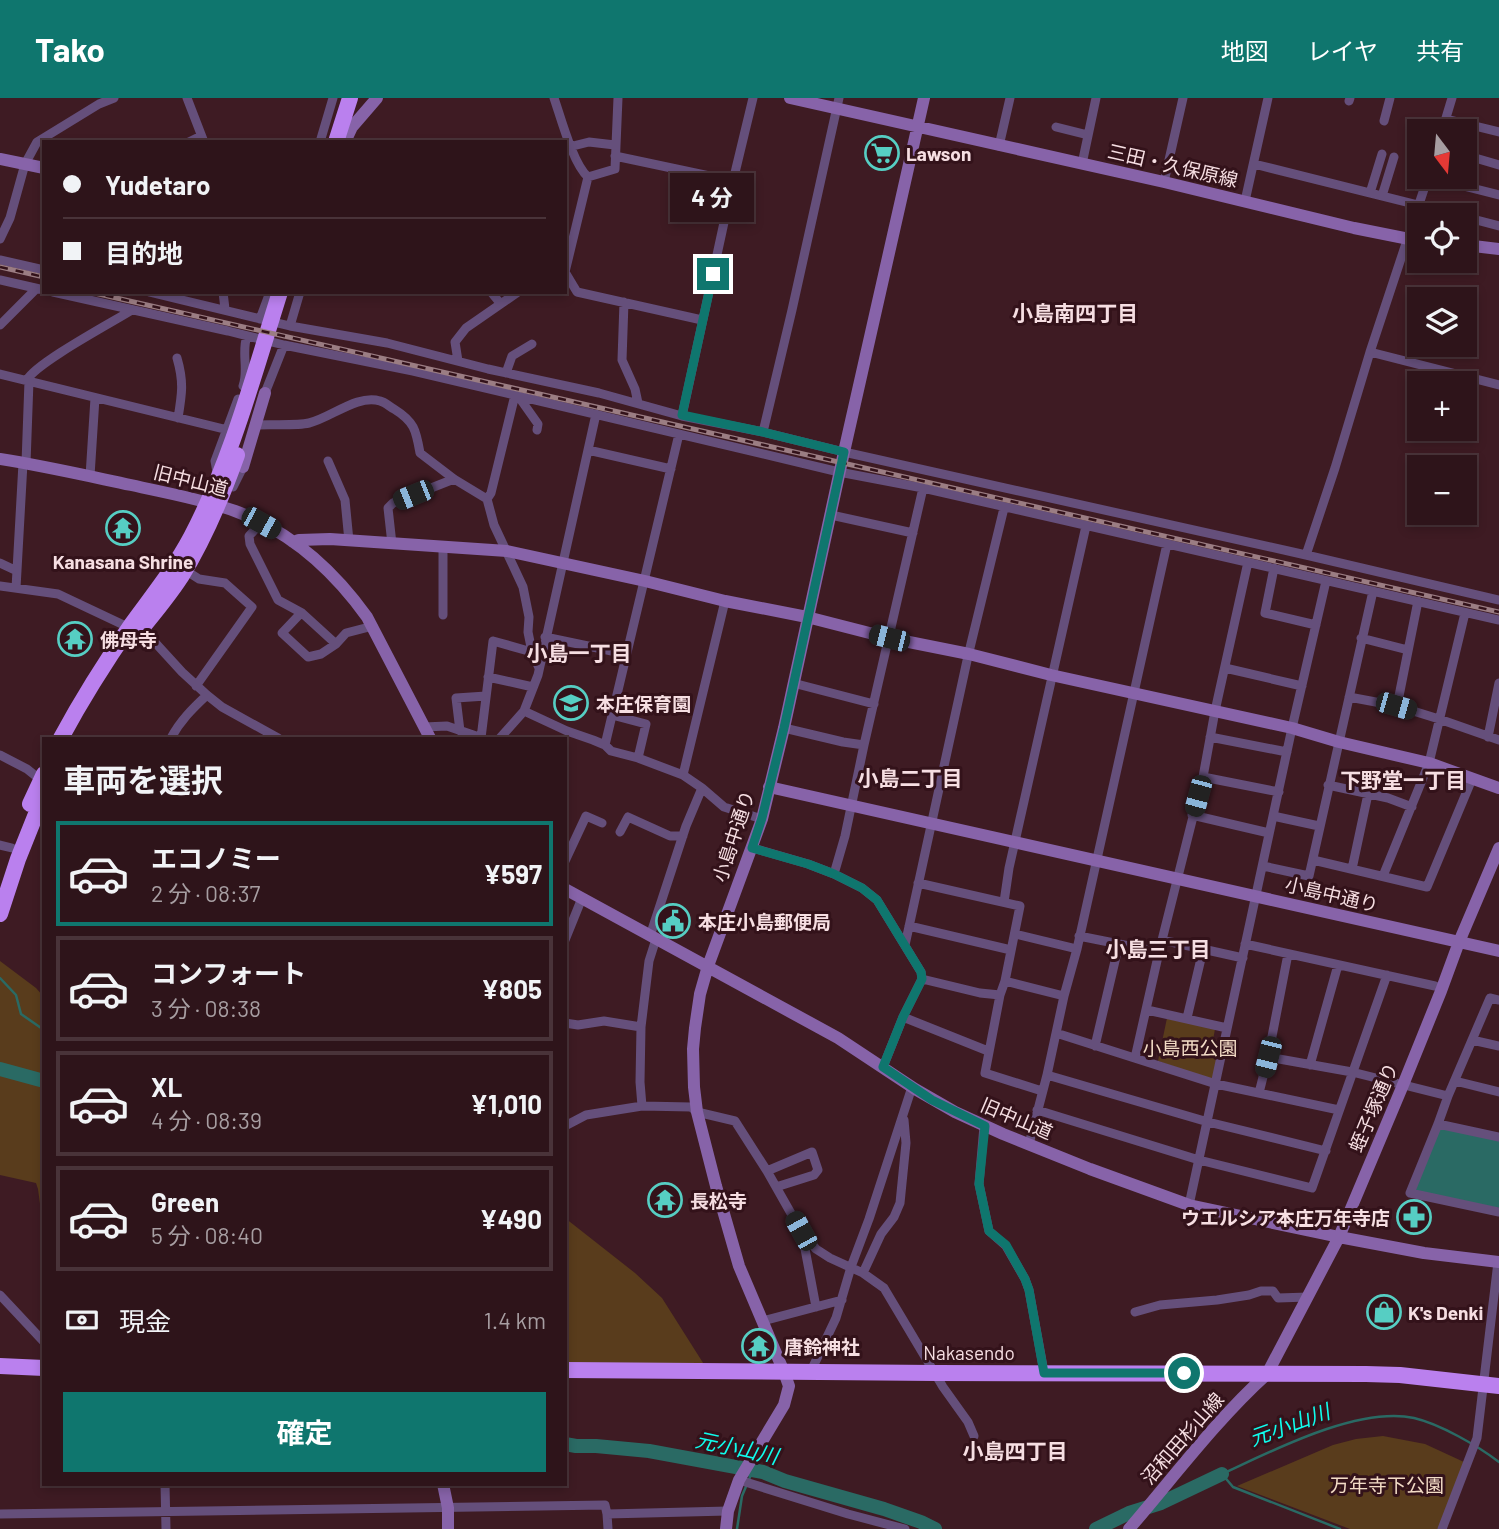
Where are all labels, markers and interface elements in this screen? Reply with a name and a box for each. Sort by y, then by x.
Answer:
text: Tako [35,29,105,69]
text: 地図 [1221,36,1269,65]
text: レイヤ [1307,36,1378,65]
text: 共有 [1416,36,1464,65]
north arrow [1407,119,1477,189]
map controls [1407,119,1477,525]
supermarket icon: Lawson [863,134,901,172]
street label: 三田・久保原線 [1106,139,1240,191]
place label: Lawson [906,142,971,165]
text: Yudetaro [105,169,210,200]
callout: 4 分 [671,172,755,222]
text: 4 分 [691,183,733,211]
button: locate [1407,203,1477,273]
text: 目的地 [105,237,183,268]
route end [697,258,729,290]
button: layers [1407,287,1477,357]
district label: 小島南四丁目 [1012,300,1138,325]
button: + [1407,371,1477,441]
button: − [1407,455,1477,525]
street label: 旧中山道 [151,460,231,500]
car [390,477,437,513]
car [238,504,285,542]
temple icon: Kanasana Shrine [104,509,142,547]
place label: Kanasana Shrine [53,550,193,573]
temple icon: 佛母寺 [56,620,94,658]
car [867,623,912,653]
place label: 佛母寺 [100,628,157,651]
district label: 小島一丁目 [527,640,632,665]
school or university icon: 本庄保育園 [552,684,590,722]
car [1373,690,1420,722]
place label: 本庄保育園 [596,692,691,715]
text: 車両を選択 [63,760,223,798]
district label: 小島二丁目 [858,765,963,790]
district label: 下野堂一丁目 [1340,767,1466,792]
car [1183,773,1214,819]
street label: 小島中通り [707,787,759,885]
icon: car [67,842,130,905]
text: エコノミー [151,842,281,873]
text: ¥597 [483,858,542,889]
street label: 小島中通り [1283,872,1381,916]
text: 2 分 · 08:37 [151,879,260,907]
public building icon: 本庄小島郵便局 [654,902,692,940]
place label: 本庄小島郵便局 [698,910,831,933]
district label: 小島三丁目 [1106,936,1211,961]
icon: car [67,957,130,1020]
text: コンフォート [151,957,306,988]
text: ¥805 [481,973,542,1004]
text: 3 分 · 08:38 [151,994,261,1022]
car [1253,1034,1284,1080]
park label: 小島西公園 [1142,1036,1238,1059]
street label: 蛭子塚通り [1344,1059,1402,1155]
text: XL [151,1071,182,1102]
icon: car [67,1072,130,1135]
text: ¥1,010 [470,1088,542,1119]
street label: 旧中山道 [978,1093,1056,1143]
text: 4 分 · 08:39 [151,1106,262,1134]
temple icon: 長松寺 [646,1181,684,1219]
text: Green [151,1186,219,1217]
icon: car [67,1187,130,1250]
place label: 長松寺 [690,1189,747,1212]
pharmacy icon: ウエルシア本庄万年寺店 [1395,1198,1433,1236]
text: ¥490 [480,1203,542,1234]
place label: ウエルシア本庄万年寺店 [1181,1206,1390,1229]
car [782,1208,821,1254]
text: 5 分 · 08:40 [151,1221,263,1249]
shop icon: K's Denki [1365,1293,1403,1331]
icon: cash [63,1301,101,1339]
place label: K's Denki [1408,1301,1483,1324]
text: 現金 [119,1305,171,1336]
text: 1.4 km [484,1306,546,1334]
temple icon: 唐鈴神社 [740,1327,778,1365]
place label: 唐鈴神社 [784,1335,860,1358]
street label: Nakasendo [923,1341,1015,1364]
route start [1168,1357,1200,1389]
street label: 沼和田杉山線 [1136,1387,1228,1489]
button: 確定 [63,1392,546,1472]
water label: 元小山川 [1245,1397,1335,1450]
water label: 元小山川 [693,1426,783,1468]
district label: 小島四丁目 [963,1438,1068,1463]
park label: 万年寺下公園 [1330,1473,1444,1496]

